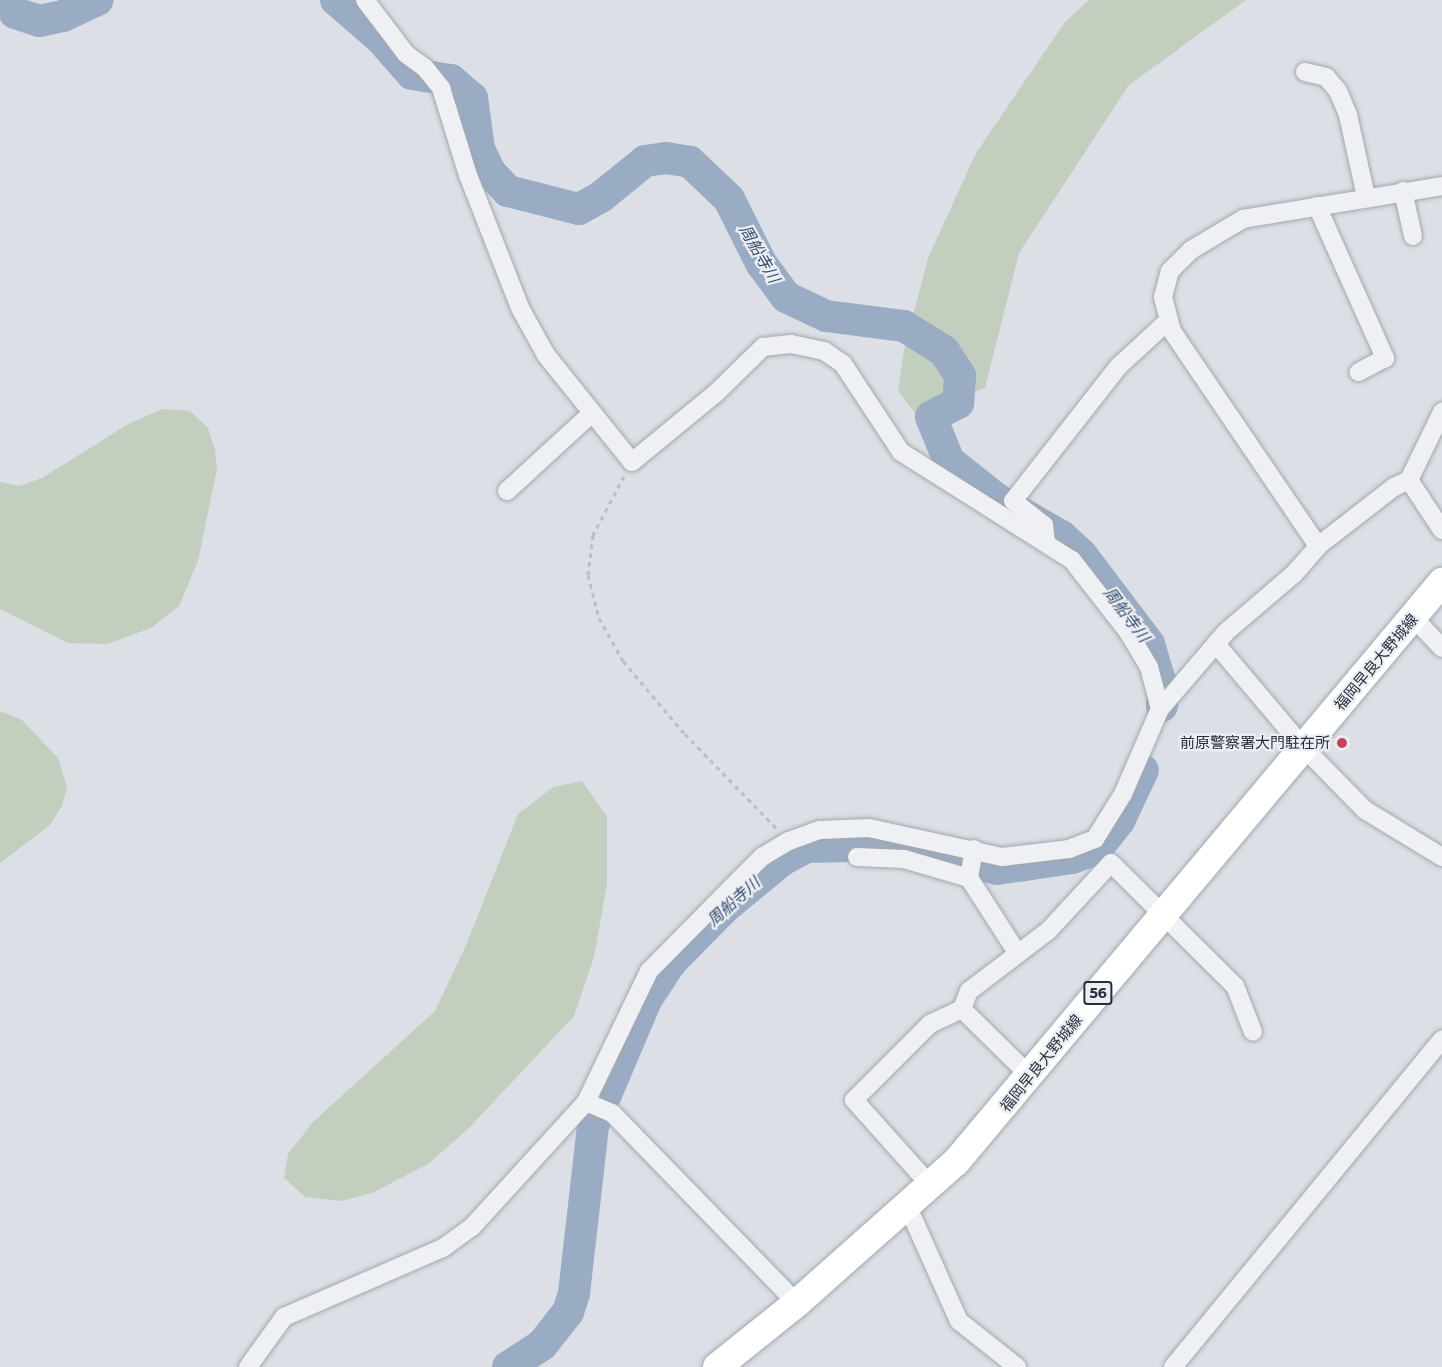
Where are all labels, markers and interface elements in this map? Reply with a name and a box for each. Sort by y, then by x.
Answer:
water label: 周船寺川 [735,221,783,287]
water label: 周船寺川 [1099,584,1153,646]
street label: 福岡早良大野城線 [1331,610,1421,714]
place label: 前原警察署大門駐在所 [1180,734,1330,752]
marker: 前原警察署大門駐在所 [1335,736,1349,750]
water label: 周船寺川 [704,873,764,931]
road number: 56 [1083,982,1113,1004]
street label: 福岡早良大野城線 [996,1011,1086,1115]

